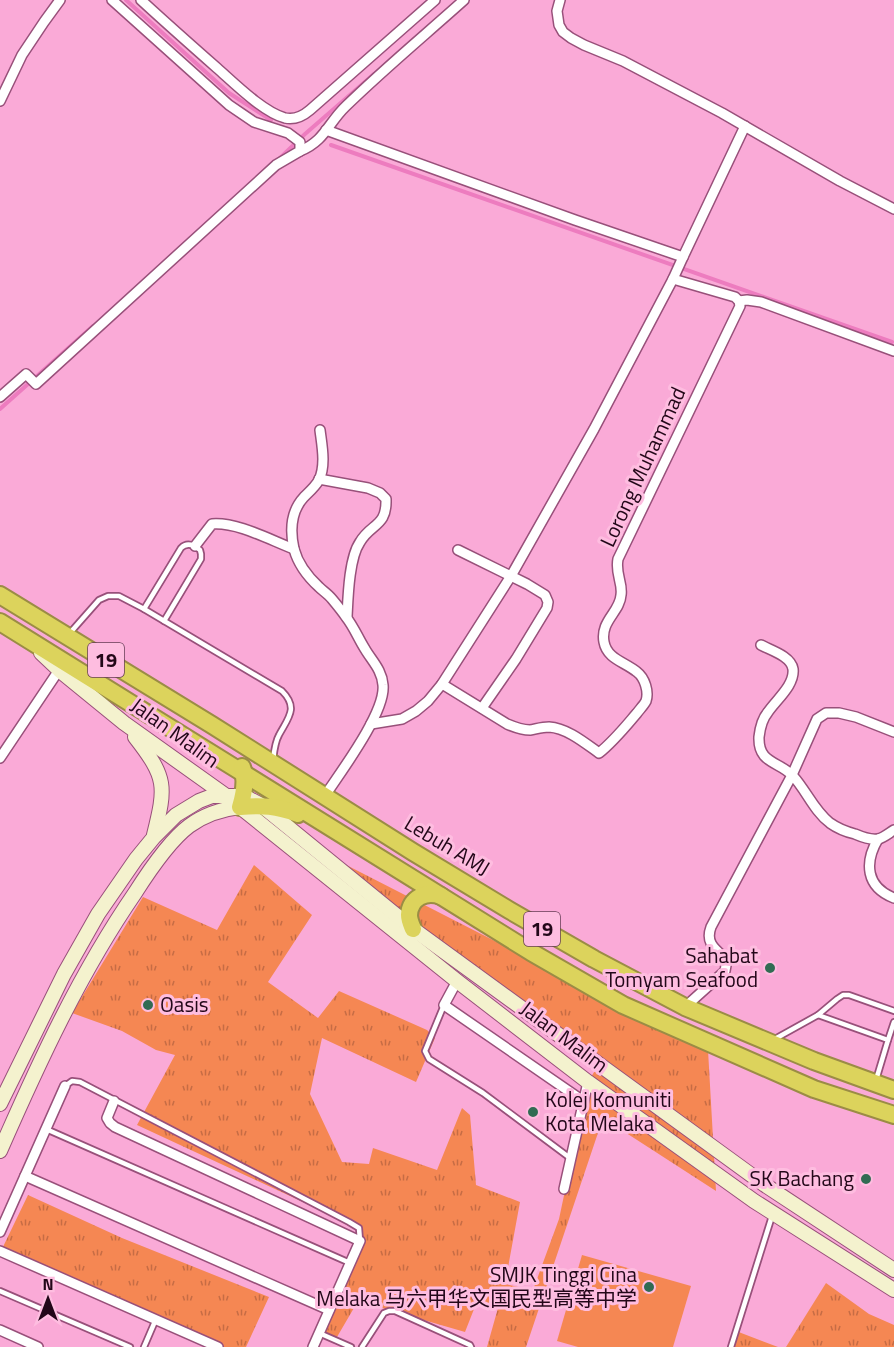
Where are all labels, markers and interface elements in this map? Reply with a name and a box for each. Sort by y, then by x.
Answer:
street label: Lorong Muhammad [591,381,693,552]
road number: 19 [88,643,124,677]
street label: Jalan Malim [125,689,227,775]
street label: Lebuh AMJ [399,807,496,883]
road number: 19 [524,912,560,946]
place label: Sahabat Tomyam Seafood [605,939,759,995]
marker: Sahabat Tomyam Seafood [763,961,777,975]
place label: Oasis [160,988,209,1020]
street label: Jalan Malim [514,992,615,1080]
marker: Oasis [141,998,155,1012]
place label: Kolej Komuniti Kota Melaka [545,1083,672,1139]
marker: Kolej Komuniti Kota Melaka [526,1105,540,1119]
place label: SK Bachang [750,1162,854,1194]
marker: SK Bachang [859,1172,873,1186]
place label: SMJK Tinggi Cina Melaka 马六甲华文国民型高等中学 [316,1258,637,1314]
north arrow [18,1269,78,1329]
text: N [42,1272,54,1296]
marker: SMJK Tinggi Cina Melaka 马六甲华文国民型高等中学 [642,1280,656,1294]

